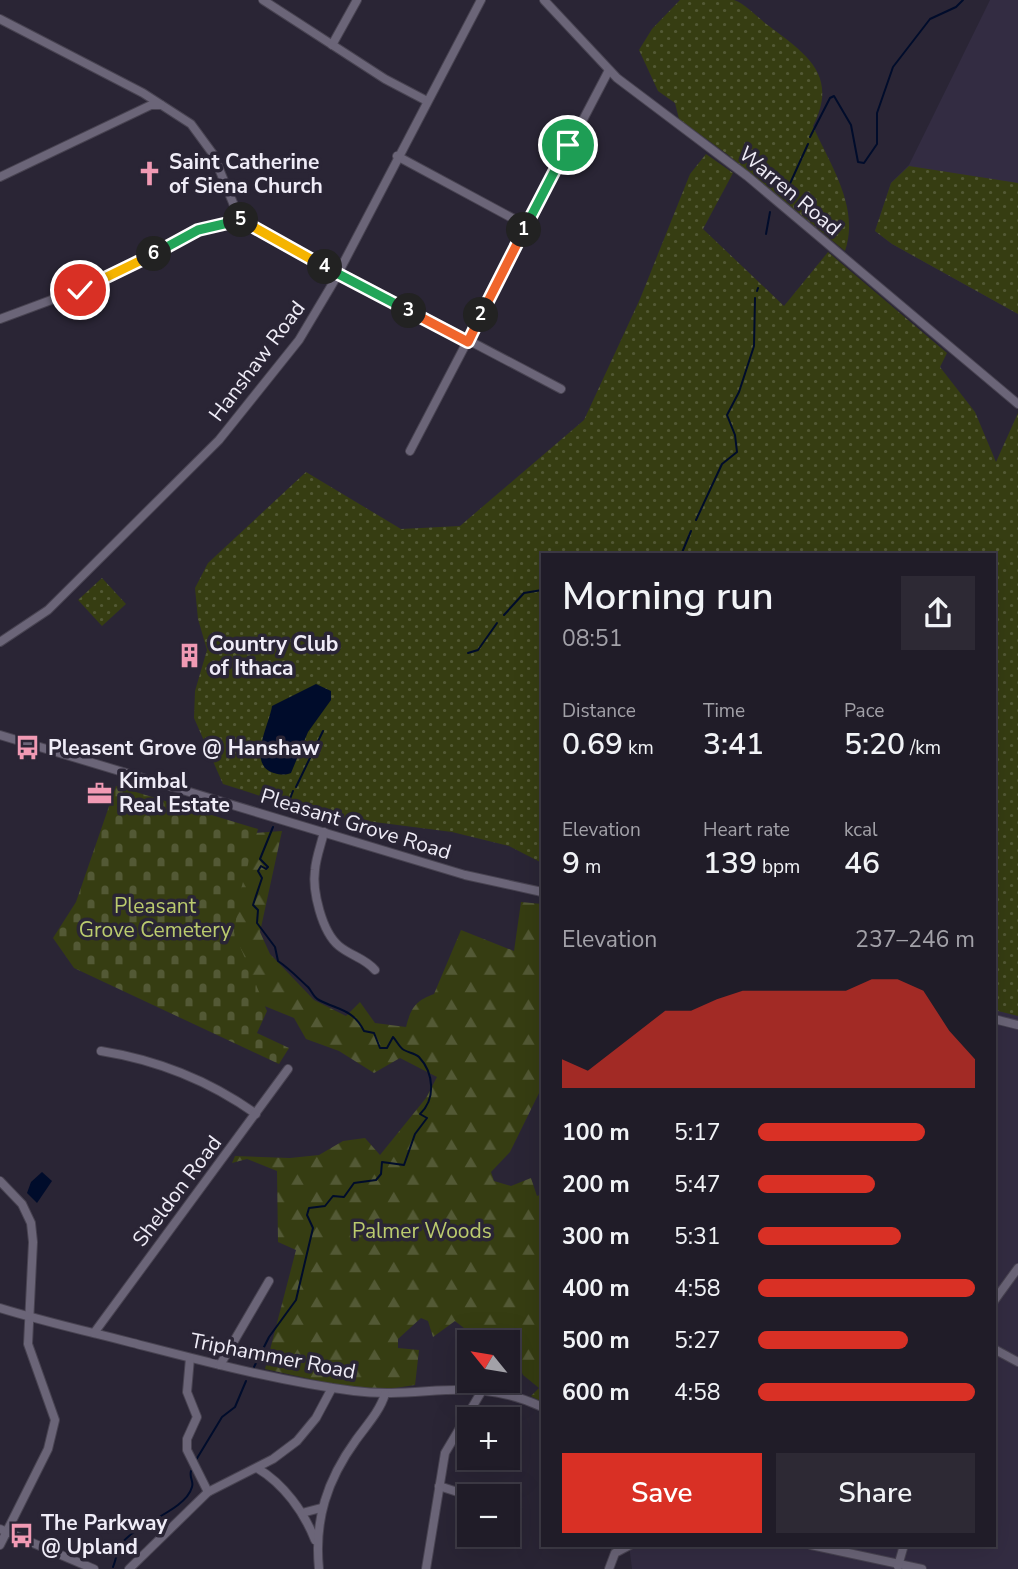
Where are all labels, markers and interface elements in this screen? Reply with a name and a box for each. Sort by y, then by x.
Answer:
pin [538,115,598,175]
icon: arrive [549,126,587,164]
street label: Warren Road [733,140,847,242]
place label: Saint Catherine of Siena Church [169,148,323,200]
church icon: Saint Catherine of Siena Church [135,160,163,188]
pin: 5 [224,202,258,238]
text: 5 [235,206,246,232]
pin: 1 [506,212,542,247]
text: 1 [518,216,529,242]
pin: 6 [136,236,172,272]
text: 6 [148,240,159,266]
pin: 4 [308,250,342,284]
text: 4 [319,253,330,279]
pin [50,260,110,320]
icon: check [61,271,99,309]
pin: 3 [392,294,426,328]
street label: Hanshaw Road [202,295,312,427]
text: 3 [403,297,414,323]
pin: 2 [463,298,498,332]
text: 2 [475,301,486,327]
text: Morning run [562,571,774,622]
button: share [901,576,975,650]
text: 08:51 [562,623,622,654]
place label: Country Club of Ithaca [209,630,338,682]
building icon: Country Club of Ithaca [175,642,203,670]
text: Distance [562,698,636,724]
text: Time [703,698,745,724]
text: Pace [844,698,884,724]
text: 0.69 [562,724,623,765]
text: 3:41 [703,724,764,765]
text: 5:20 [844,724,905,765]
bus stop icon: Pleasent Grove @ Hanshaw [14,734,42,762]
place label: Pleasent Grove @ Hanshaw [48,734,320,762]
text: km [623,735,654,761]
text: /km [905,735,941,761]
place label: Kimbal Real Estate [119,767,230,819]
office icon: Kimbal Real Estate [85,779,113,807]
street label: Pleasant Grove Road [257,782,455,866]
text: Elevation [562,817,641,843]
text: Heart rate [703,817,790,843]
text: kcal [844,817,878,843]
text: 9 [562,843,580,884]
text: 139 [703,843,757,884]
text: 46 [844,843,880,884]
text: m [580,854,601,880]
text: bpm [757,854,800,880]
park label: Pleasant Grove Cemetery [79,892,231,944]
text: Elevation [562,924,657,955]
text: 237–246 m [855,924,975,955]
text: 100 m [562,1117,630,1148]
text: 5:17 [674,1117,721,1148]
street label: Sheldon Road [126,1130,228,1252]
text: 200 m [562,1169,630,1200]
text: 5:47 [674,1169,721,1200]
park label: Palmer Woods [352,1217,492,1245]
text: 300 m [562,1221,630,1252]
text: 5:31 [674,1221,721,1252]
text: 400 m [562,1273,630,1304]
text: 4:58 [674,1273,721,1304]
text: 500 m [562,1325,630,1356]
text: 5:27 [674,1325,721,1356]
street label: Triphammer Road [188,1326,358,1386]
north arrow [457,1330,520,1393]
map controls [457,1330,520,1547]
text: 600 m [562,1377,630,1408]
text: 4:58 [674,1377,721,1408]
button: + [457,1407,520,1470]
button: Save [562,1453,762,1533]
button: Share [776,1453,975,1533]
button: − [457,1484,520,1547]
place label: The Parkway @ Upland [41,1509,168,1561]
bus stop icon: The Parkway @ Upland [7,1521,35,1549]

